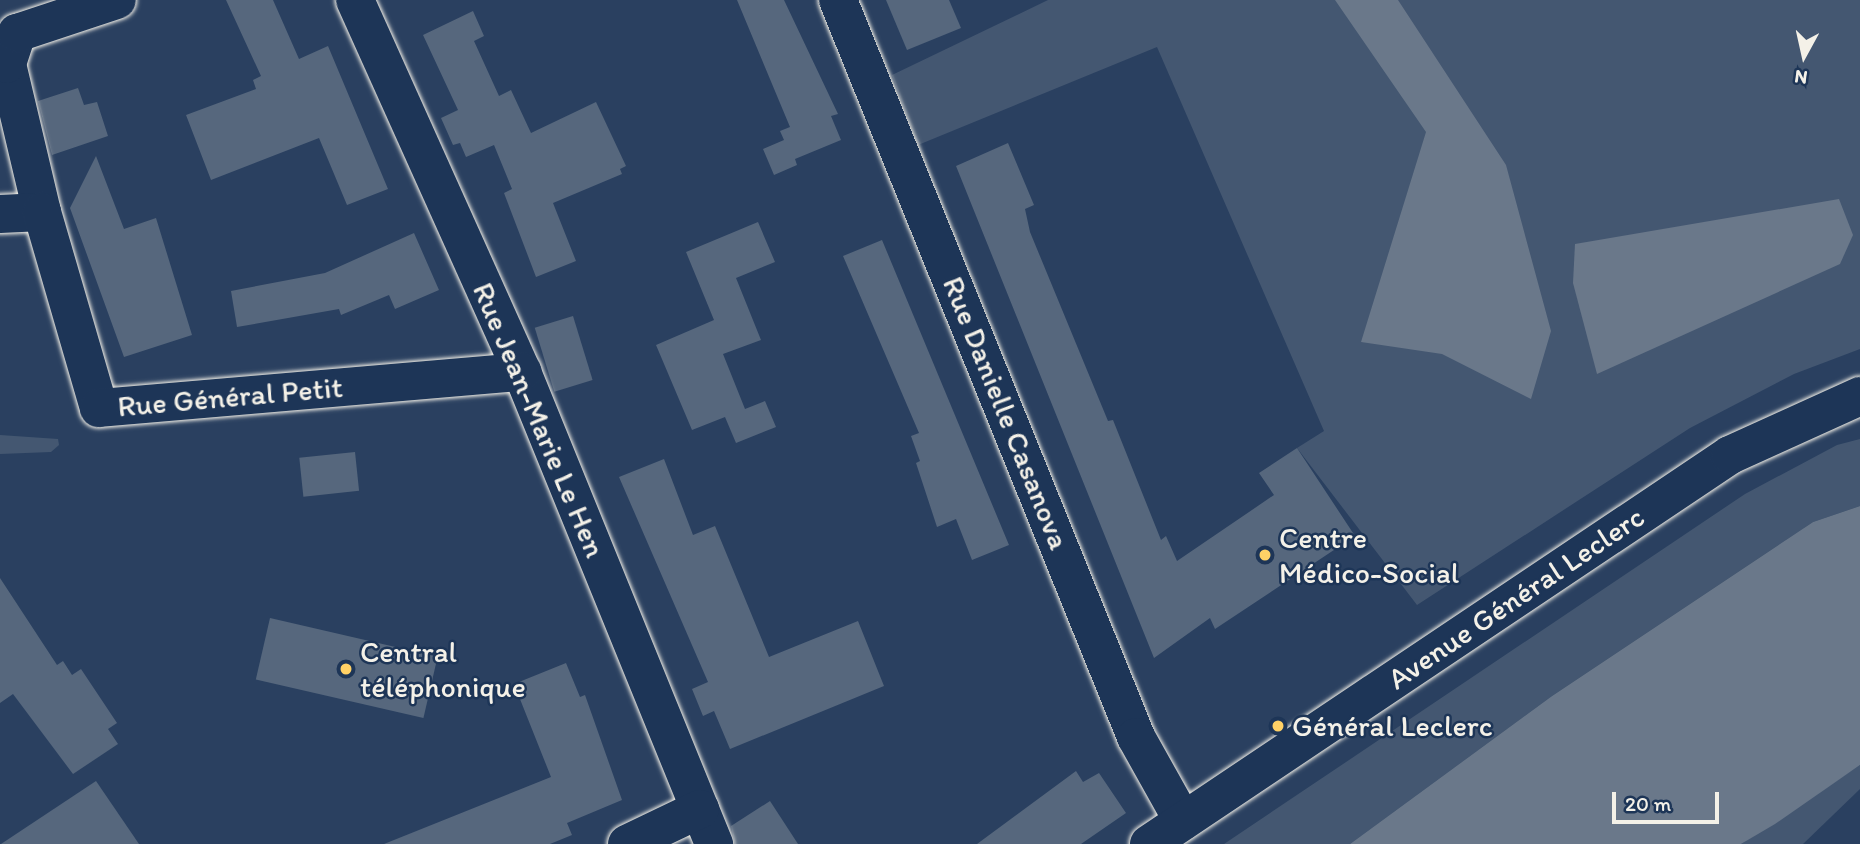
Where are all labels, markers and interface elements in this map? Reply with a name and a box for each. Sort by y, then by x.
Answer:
north arrow [1769,21,1839,91]
text: N [1793,65,1809,90]
street label: Rue Danielle Casanova [935,271,1077,555]
street label: Rue Jean-Marie Le Hen [465,277,613,563]
street label: Rue Général Petit [116,369,344,425]
street label: Avenue Général Leclerc [1381,499,1651,697]
place label: Centre Médico-Social [1279,520,1459,590]
marker: Centre Médico-Social [1257,547,1273,563]
place label: Central téléphonique [360,634,526,704]
marker: Central téléphonique [338,661,354,677]
place label: Général Leclerc [1292,708,1493,744]
marker: Général Leclerc [1270,718,1286,734]
scale bar [1615,778,1722,822]
text: 20 m [1625,791,1671,816]

